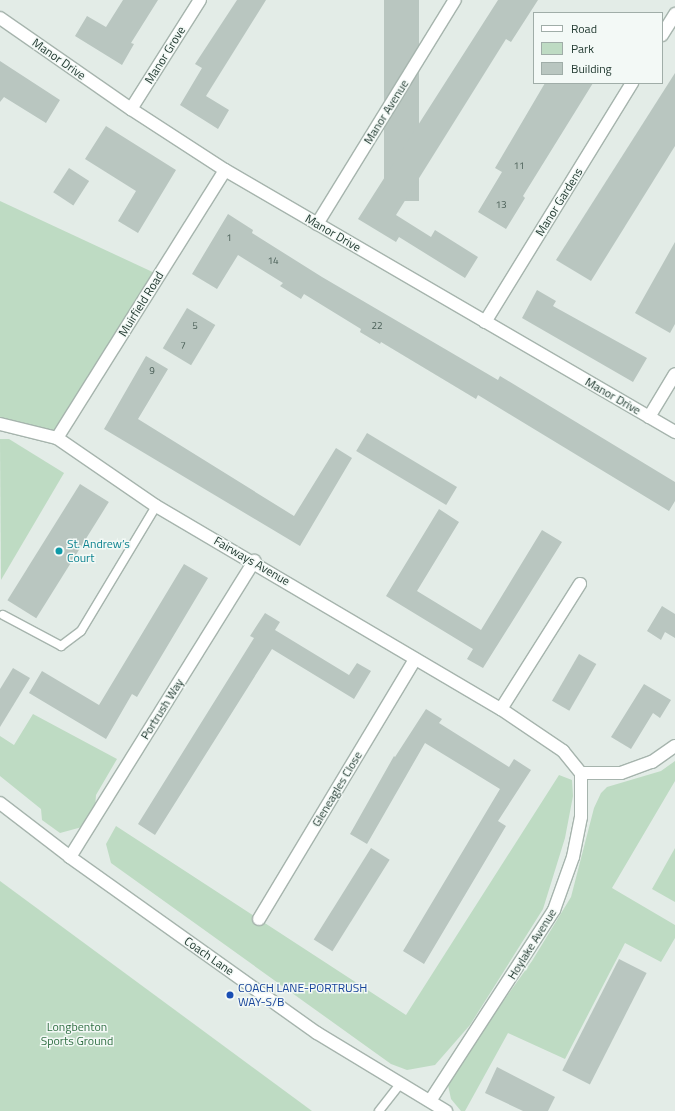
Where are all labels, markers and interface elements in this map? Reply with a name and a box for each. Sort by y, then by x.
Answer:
legend [533,12,663,84]
text: Road [571,19,597,38]
street label: Manor Grove [142,24,188,86]
street label: Manor Drive [30,35,88,83]
text: Park [571,39,594,58]
text: Building [571,59,612,78]
street label: Manor Avenue [360,77,412,147]
house number: 11 [513,160,525,172]
street label: Manor Gardens [532,165,586,239]
house number: 13 [495,199,507,211]
street label: Manor Drive [303,211,363,255]
house number: 1 [226,232,232,244]
house number: 14 [267,255,279,267]
street label: Muirfield Road [115,269,167,339]
house number: 5 [192,320,198,332]
house number: 22 [371,320,383,332]
house number: 7 [180,340,186,352]
house number: 9 [149,365,155,377]
street label: Manor Drive [583,374,643,418]
street label: Fairways Avenue [212,533,292,589]
place label: St. Andrew’s Court [67,537,130,565]
marker: St. Andrew’s Court [54,546,64,556]
street label: Portrush Way [138,676,186,742]
street label: Gleneagles Close [309,749,365,829]
street label: Hoylake Avenue [505,906,559,982]
street label: Coach Lane [181,934,237,978]
place label: COACH LANE-PORTRUSH WAY-S/B [238,981,367,1009]
marker: COACH LANE-PORTRUSH WAY-S/B [225,990,235,1000]
park label: Longbenton Sports Ground [41,1020,113,1048]

